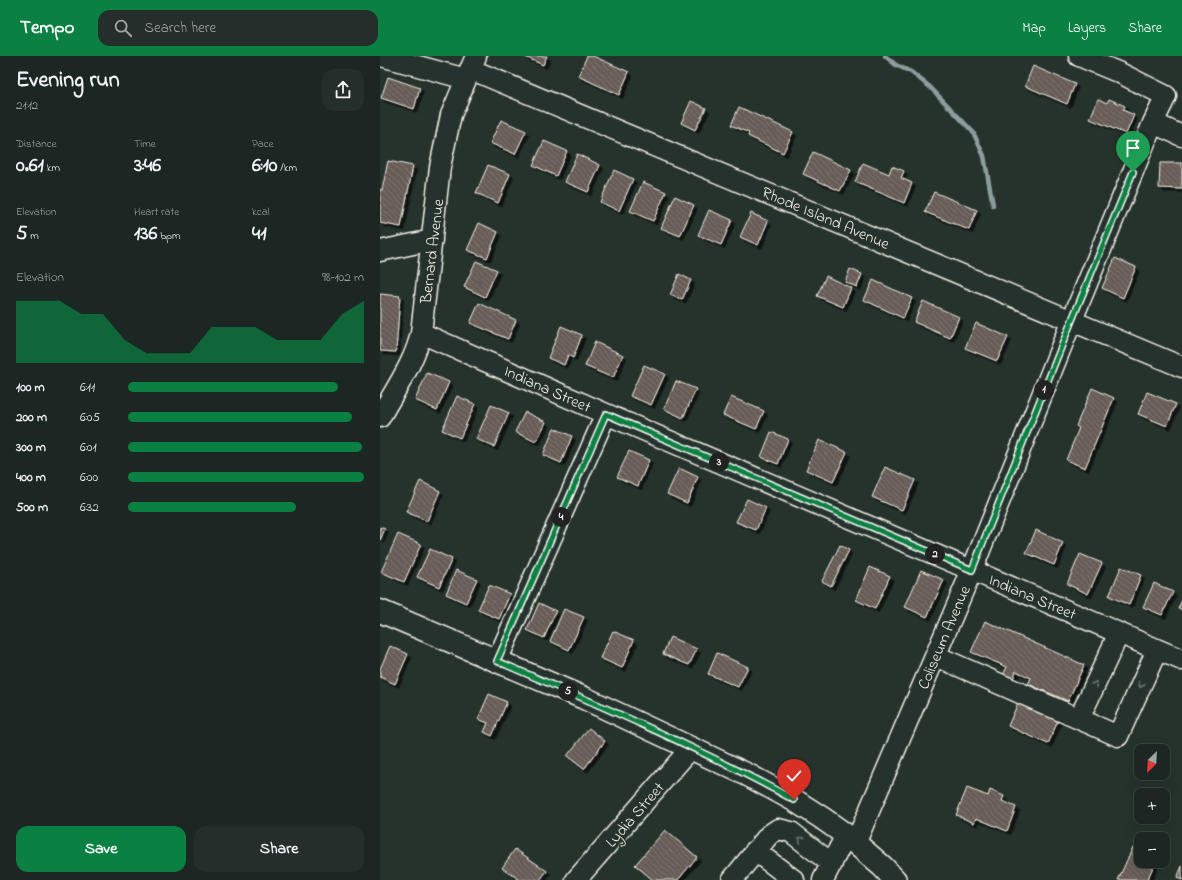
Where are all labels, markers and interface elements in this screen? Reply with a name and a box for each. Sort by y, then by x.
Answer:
search box [98,10,378,46]
text: Tempo [20,15,74,42]
icon: search [112,17,134,39]
text: Search here [144,17,216,39]
text: Map [1022,18,1046,39]
text: Layers [1068,18,1106,39]
text: Share [1128,18,1162,39]
text: Evening run [16,65,120,97]
button: share [322,69,364,111]
text: 21:12 [16,96,38,115]
pin [1116,131,1150,172]
text: Distance [16,136,57,152]
text: Time [134,136,156,152]
text: Pace [252,136,273,152]
icon: arrive [1122,137,1144,159]
text: 0.61 [16,152,44,181]
text: 3:46 [134,152,161,181]
text: 6:10 [252,152,278,181]
text: km [44,160,60,176]
text: /km [278,160,297,176]
street label: Rhode Island Avenue [758,181,894,257]
street label: Bernard Avenue [415,197,451,306]
text: Elevation [16,204,56,220]
text: Heart rate [134,204,179,220]
text: kcal [252,204,270,220]
text: 5 [16,220,27,249]
text: 136 [134,220,157,249]
text: 41 [252,220,267,249]
text: m [27,228,39,244]
text: bpm [157,228,181,244]
text: Elevation [16,268,64,287]
text: 98–102 m [322,268,364,287]
street label: Indiana Street [500,360,595,420]
text: 100 m [16,378,45,397]
text: 6:11 [80,378,95,397]
pin: 1 [1034,380,1054,400]
text: 1 [1042,382,1046,398]
text: 200 m [16,408,47,427]
text: 6:05 [80,408,100,427]
text: 300 m [16,438,46,457]
text: 6:01 [80,438,97,457]
pin: 3 [709,452,729,472]
text: 3 [717,454,721,470]
text: 400 m [16,468,46,487]
text: 6:00 [80,468,98,487]
text: 500 m [16,498,48,517]
text: 6:32 [80,498,99,517]
pin: 4 [551,507,571,527]
text: 4 [559,509,563,525]
pin: 2 [925,544,945,564]
text: 2 [932,546,938,562]
street label: Indiana Street [985,569,1080,627]
street label: Coliseum Avenue [912,581,978,694]
one-way arrow [1090,680,1098,688]
pin: 5 [558,681,578,701]
one-way arrow [1138,681,1146,688]
text: 5 [565,683,571,699]
north arrow [1134,744,1170,780]
map controls [1134,744,1170,868]
pin [777,759,811,800]
icon: check [783,765,805,787]
street label: Lydia Street [600,777,671,853]
button: + [1134,788,1170,824]
button: Save [16,826,186,872]
button: Share [194,826,364,872]
button: − [1134,832,1170,868]
one-way arrow [799,837,806,844]

